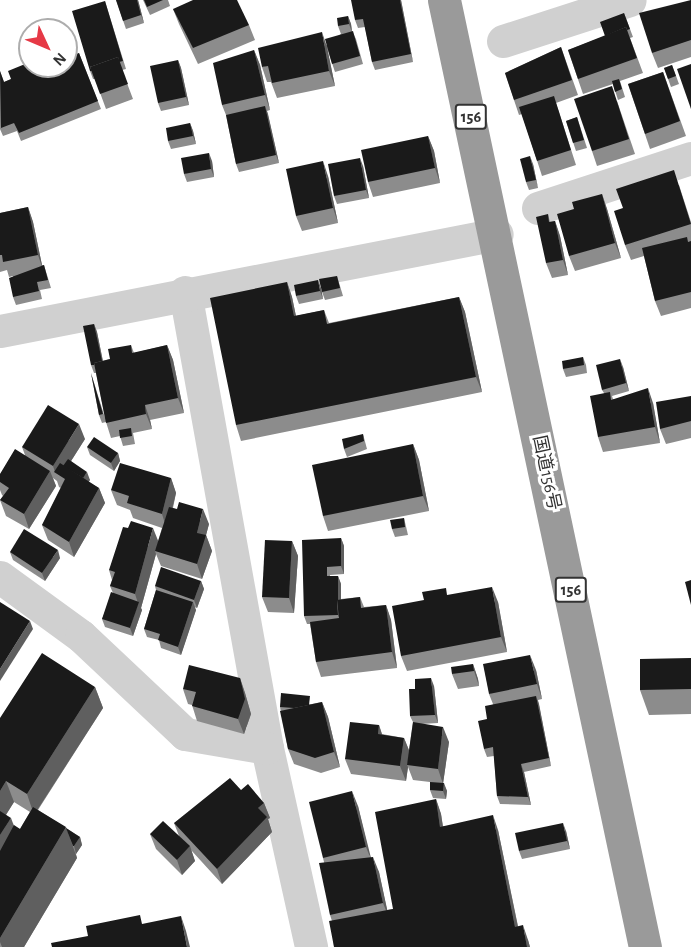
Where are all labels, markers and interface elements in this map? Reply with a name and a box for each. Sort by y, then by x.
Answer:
north arrow [18,18,78,78]
text: N [50,50,69,69]
road number: 156 [454,104,488,130]
street label: 国道156号 [528,433,564,513]
road number: 156 [554,577,588,603]

